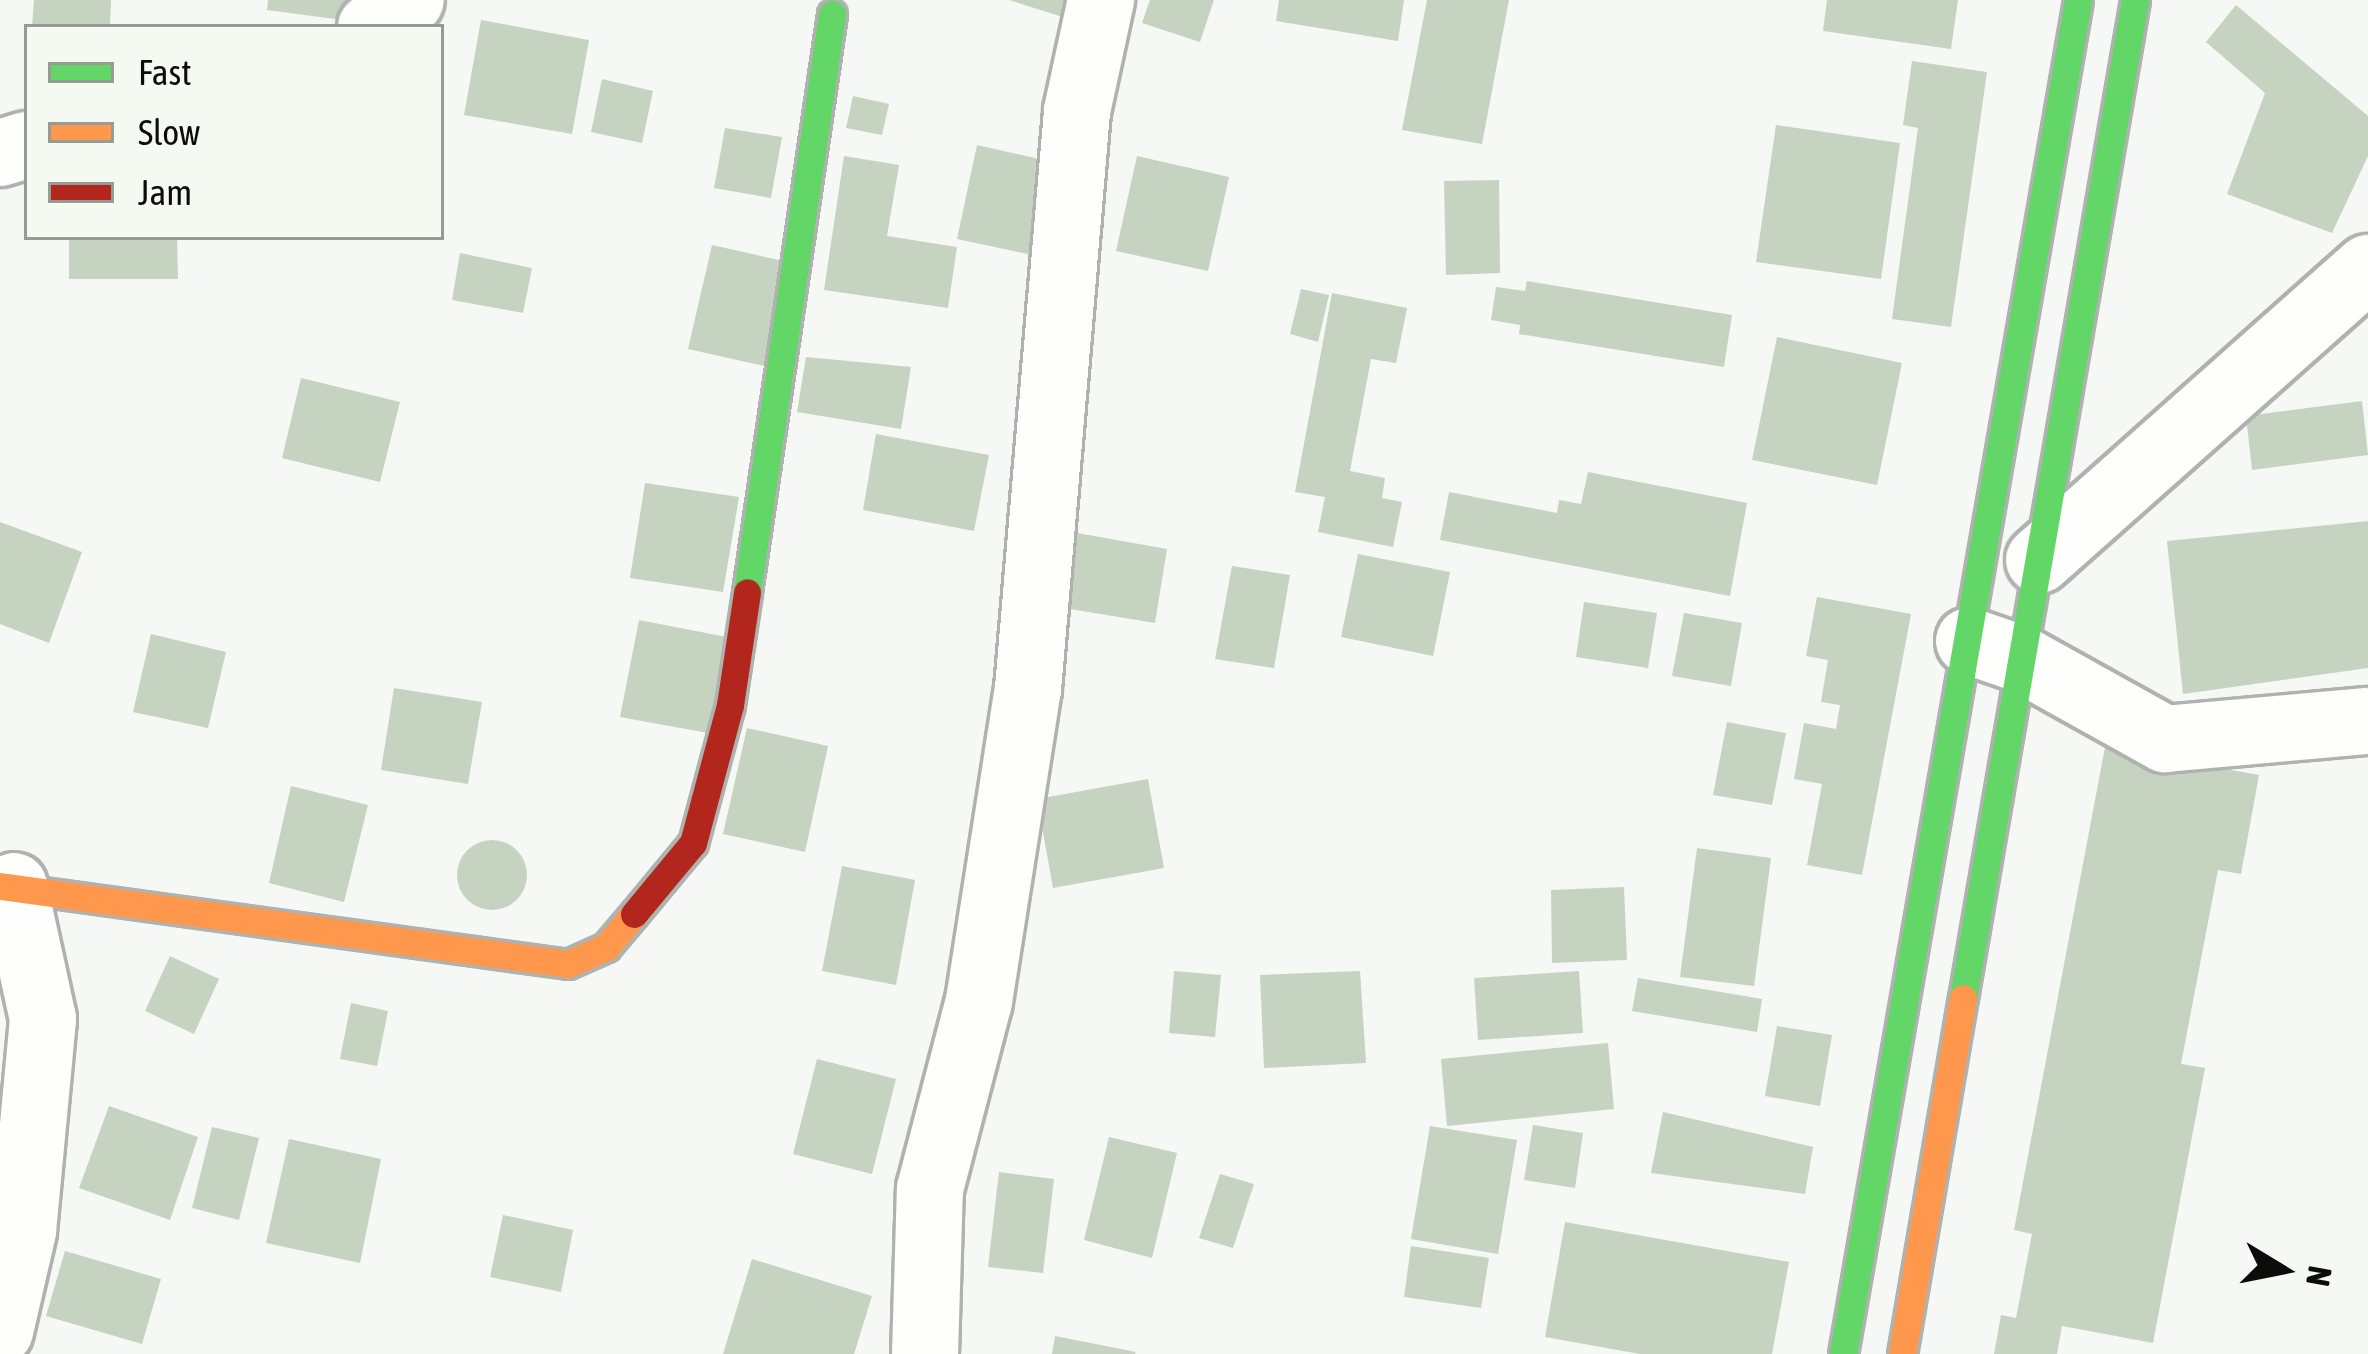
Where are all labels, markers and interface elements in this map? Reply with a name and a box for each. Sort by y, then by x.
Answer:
legend [24,24,444,240]
text: Fast [138,51,192,93]
text: Slow [138,111,200,153]
text: Jam [138,171,192,213]
north arrow [2224,1210,2344,1330]
text: N [2299,1263,2340,1289]

